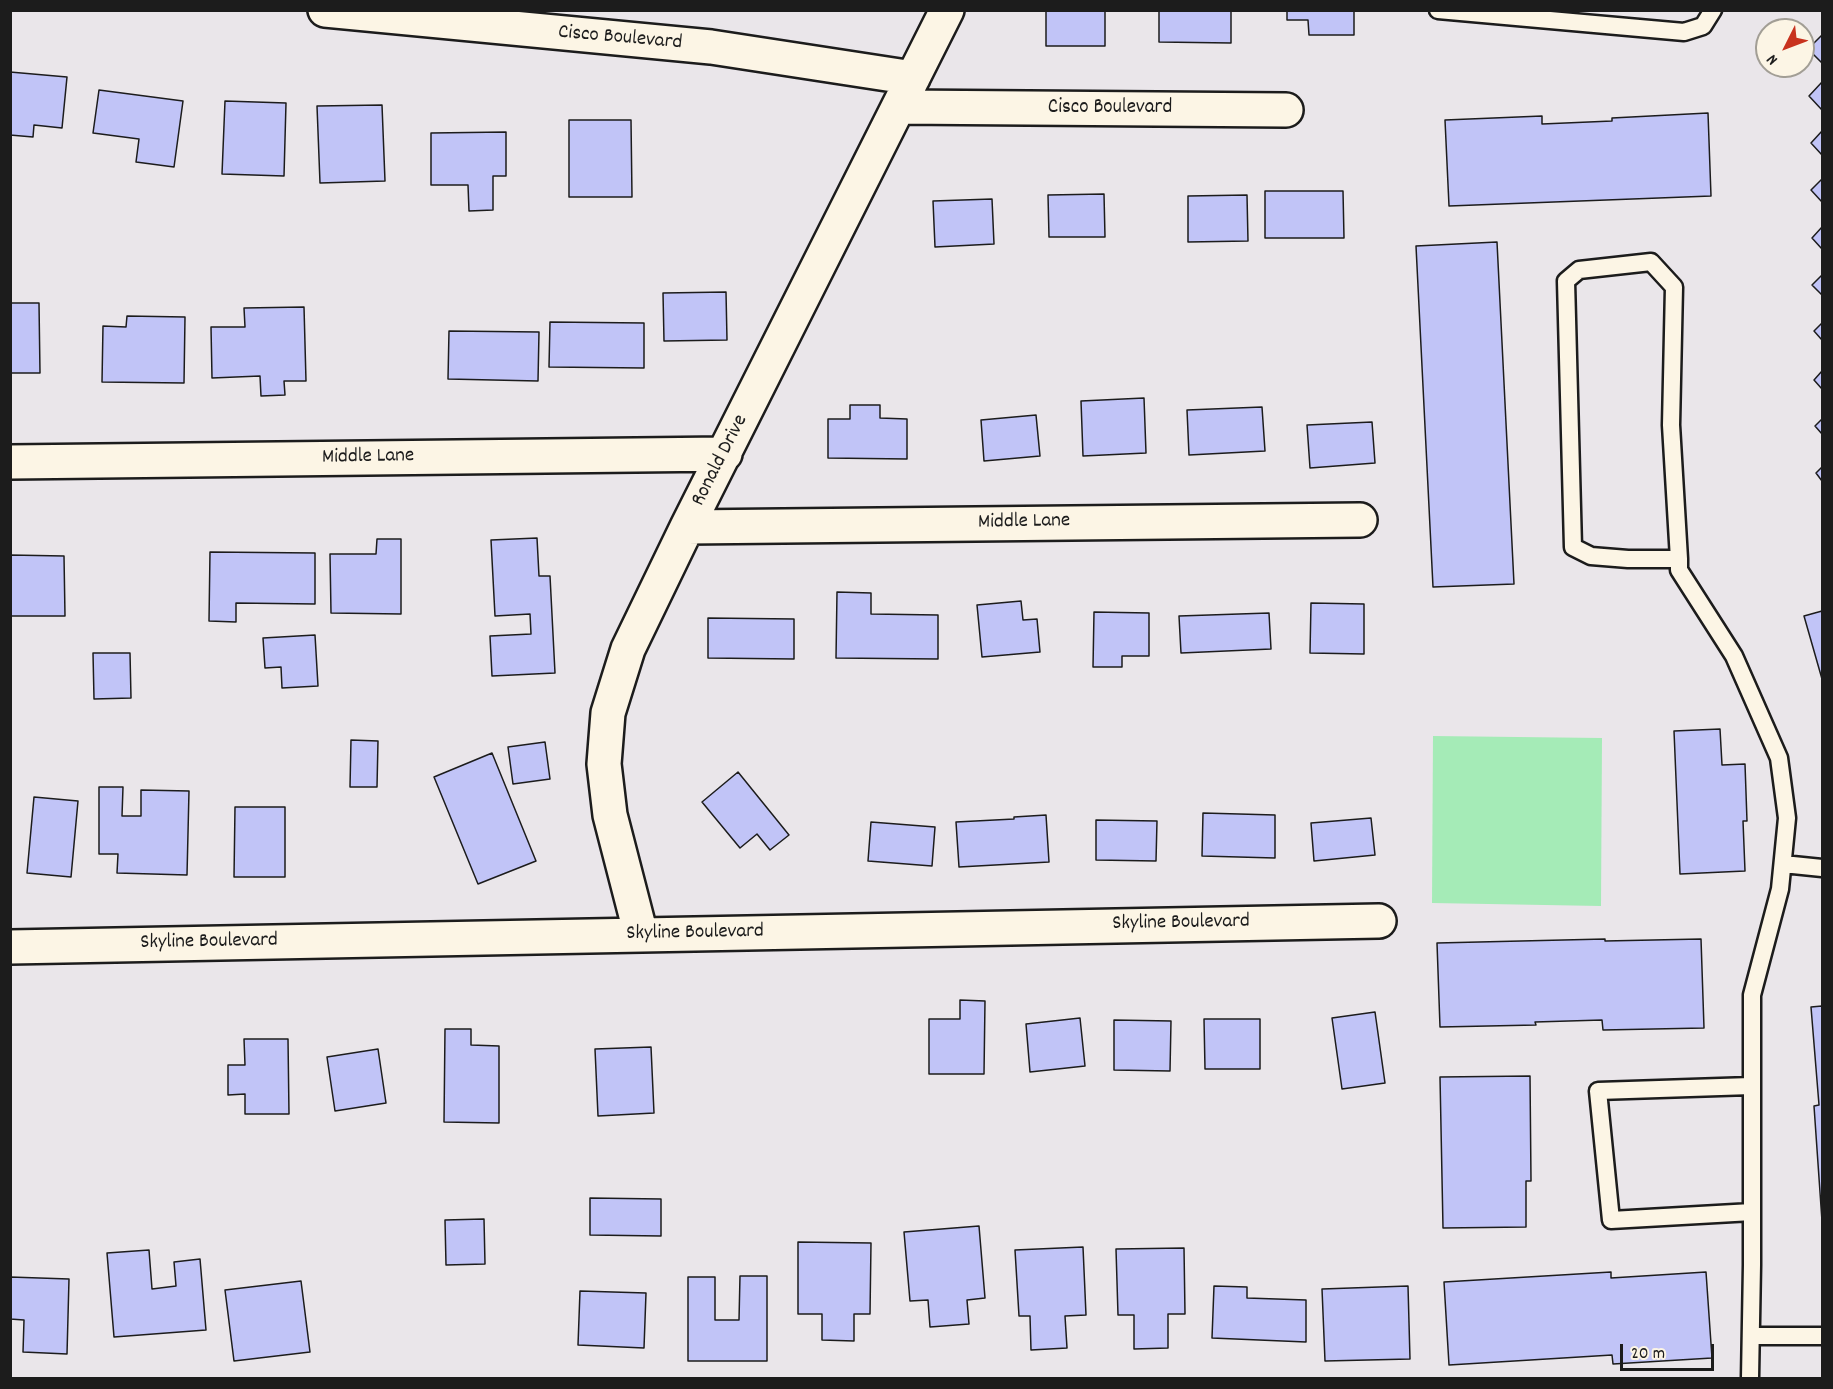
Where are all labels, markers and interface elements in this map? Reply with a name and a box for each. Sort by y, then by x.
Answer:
north arrow [1755,18,1815,78]
street label: Cisco Boulevard [557,21,683,57]
text: N [1762,48,1784,70]
street label: Cisco Boulevard [1048,96,1172,122]
street label: Ronald Drive [687,411,755,511]
street label: Middle Lane [322,445,414,471]
street label: Middle Lane [978,510,1070,536]
street label: Skyline Boulevard [1112,910,1250,938]
street label: Skyline Boulevard [626,920,764,948]
street label: Skyline Boulevard [140,929,278,957]
scale bar [1623,1332,1718,1370]
text: 20 m [1631,1342,1665,1367]

